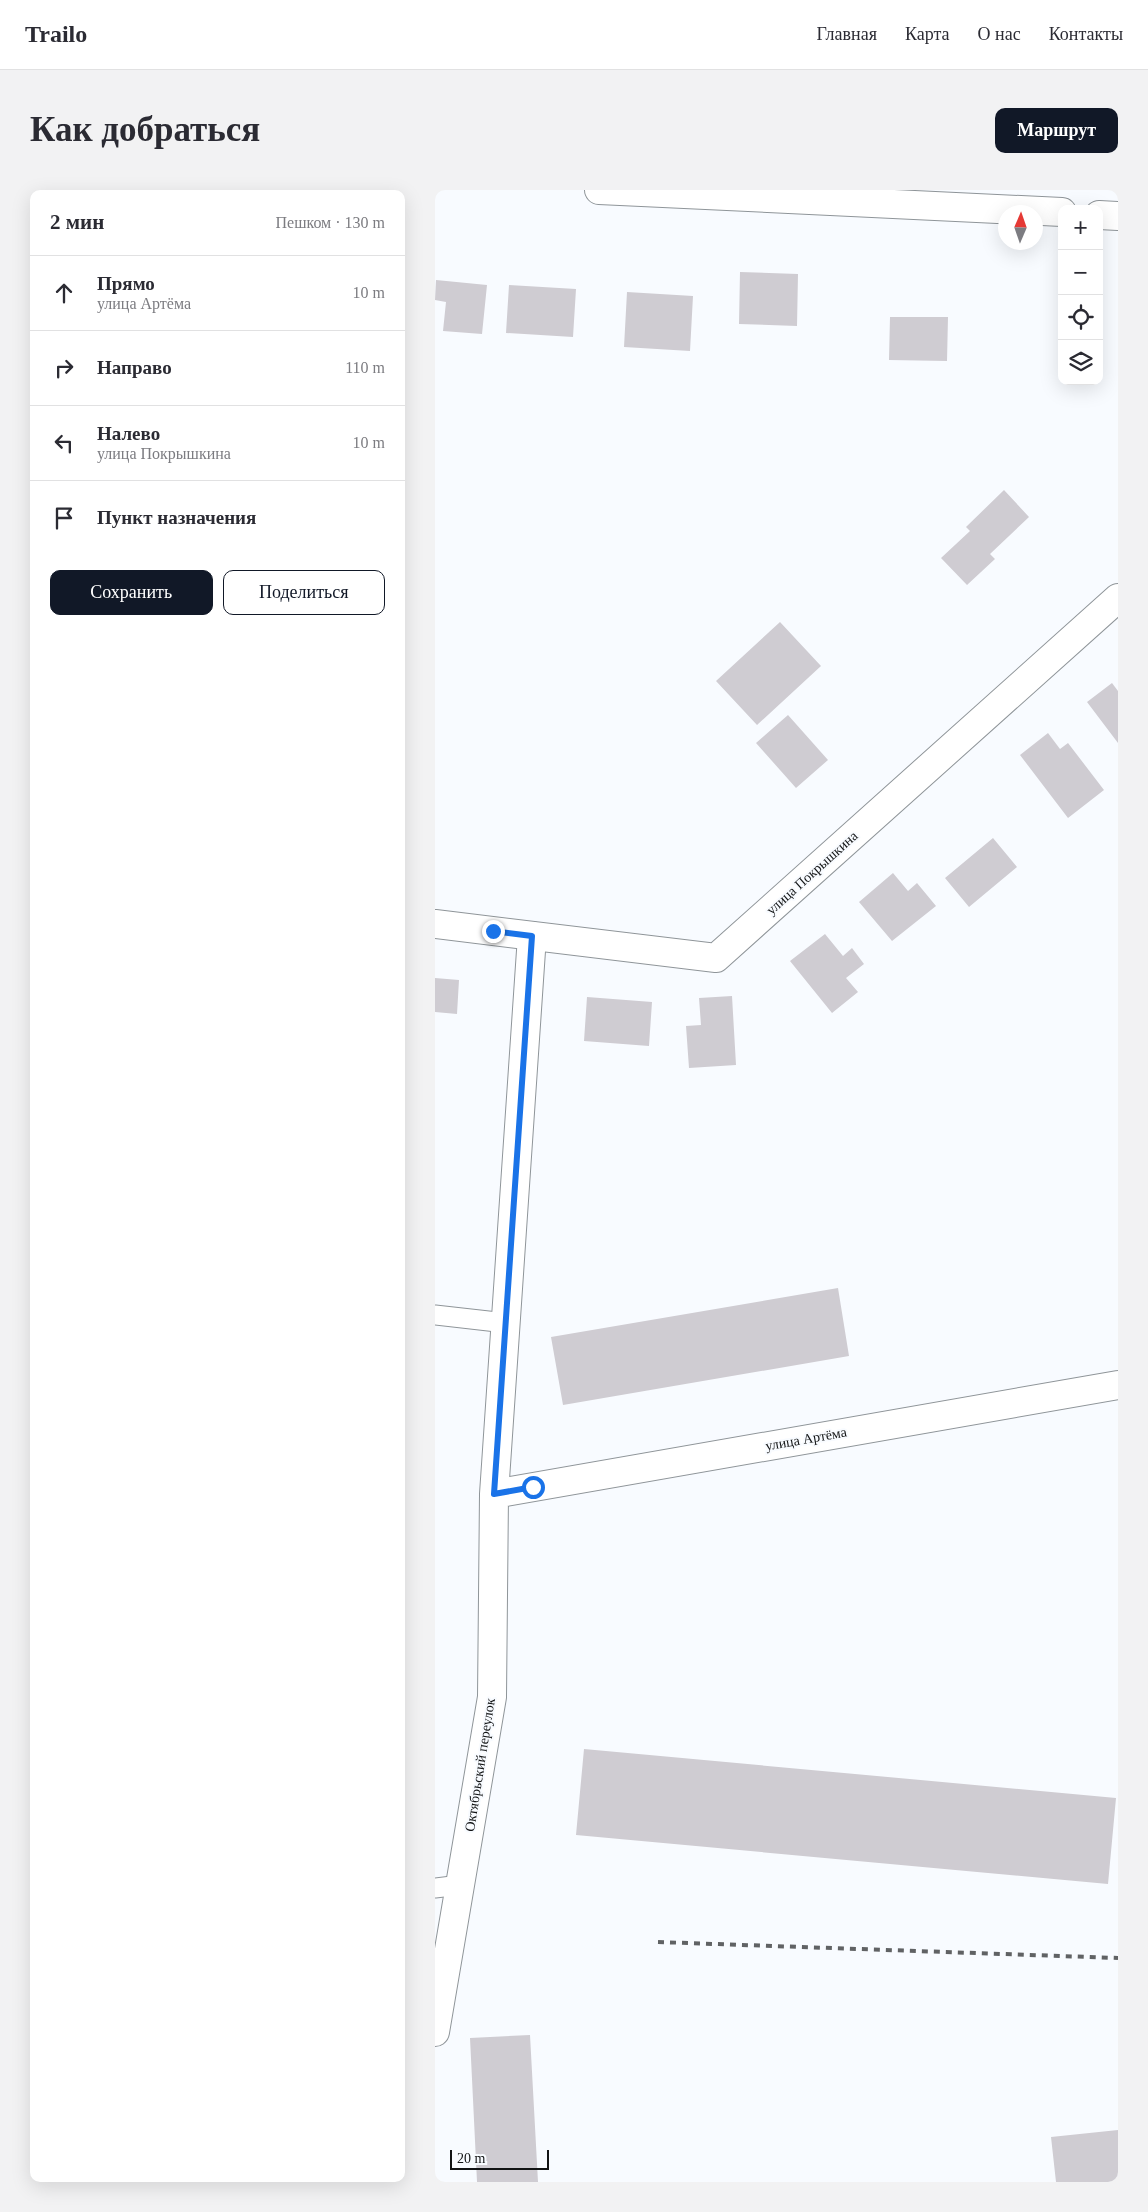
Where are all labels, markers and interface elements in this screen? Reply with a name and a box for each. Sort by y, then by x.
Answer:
text: Trailo [25,21,87,47]
text: Главная [817,24,877,44]
text: Карта [905,24,950,44]
text: О нас [978,24,1021,44]
text: Контакты [1049,24,1123,44]
button: Маршрут [995,108,1118,153]
text: Как добраться [30,110,260,149]
north arrow [998,205,1043,250]
map controls [1058,205,1103,385]
button: + [1058,205,1103,250]
text: 2 мин [50,210,104,234]
text: Пешком · 130 m [275,214,385,231]
button: − [1058,250,1103,295]
text: Прямо [97,273,155,294]
icon: ahead [50,279,78,307]
text: 10 m [353,284,385,301]
text: улица Артёма [97,295,191,312]
button: locate [1058,295,1103,340]
button: layers [1058,340,1103,385]
icon: right [50,354,78,382]
text: Направо [97,357,172,378]
text: 110 m [345,359,385,376]
text: Налево [97,423,160,444]
icon: left [50,429,78,457]
text: 10 m [353,434,385,451]
text: улица Покрышкина [97,445,231,462]
icon: arrive [50,504,78,532]
text: Пункт назначения [97,507,256,528]
button: Сохранить [50,570,213,615]
button: Поделиться [223,570,385,615]
street label: улица Покрышкина [763,828,861,918]
route end [482,920,505,943]
street label: улица Артёма [764,1424,849,1454]
route start [522,1476,545,1499]
street label: Октябрьский переулок [462,1697,498,1833]
scale bar [450,2147,549,2170]
text: 20 m [457,2151,485,2166]

